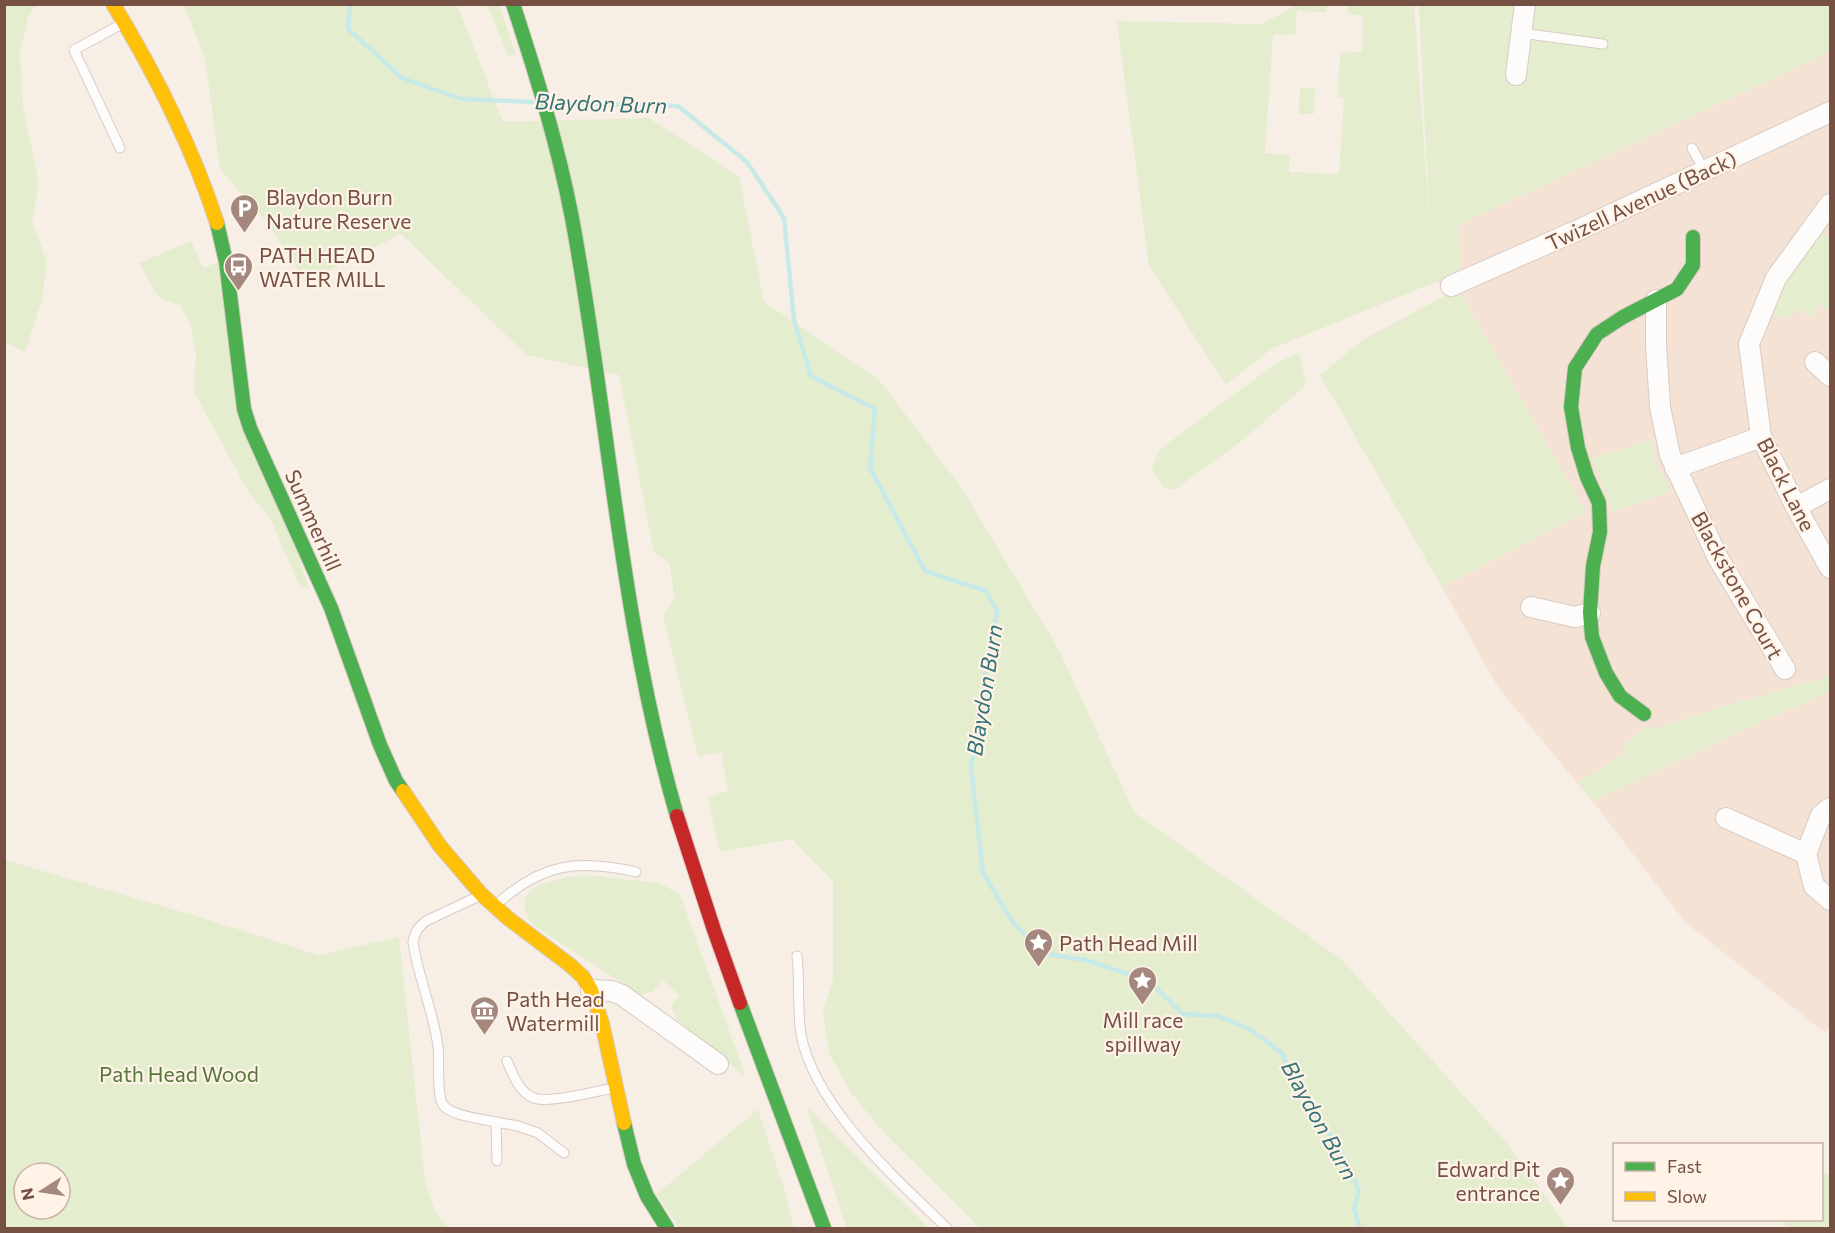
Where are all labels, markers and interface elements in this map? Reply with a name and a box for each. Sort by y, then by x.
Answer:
water label: Blaydon Burn [534,87,668,119]
street label: Twizell Avenue (Back) [1542,145,1740,255]
place label: Blaydon Burn Nature Reserve [266,184,411,233]
parking icon: Blaydon Burn Nature Reserve [229,192,261,234]
place label: PATH HEAD WATER MILL [259,242,386,291]
bus stop icon: PATH HEAD WATER MILL [222,250,254,292]
street label: Black Lane [1753,433,1821,535]
street label: Summerhill [281,465,347,575]
street label: Blackstone Court [1687,507,1789,663]
water label: Blaydon Burn [960,622,1008,758]
place icon: Path Head Mill [1022,926,1054,968]
place label: Path Head Mill [1059,930,1198,955]
place icon: Mill race spillway [1127,964,1159,1006]
place label: Path Head Watermill [506,986,605,1035]
museum icon: Path Head Watermill [469,994,501,1036]
place label: Mill race spillway [1103,1007,1183,1056]
water label: Blaydon Burn [1276,1055,1364,1185]
park label: Path Head Wood [99,1061,259,1086]
legend [1613,1143,1823,1221]
text: Fast [1667,1155,1702,1177]
place label: Edward Pit entrance [1436,1156,1540,1205]
north arrow [12,1161,72,1221]
place icon: Edward Pit entrance [1545,1164,1577,1206]
text: Slow [1667,1185,1707,1207]
text: N [16,1186,37,1202]

